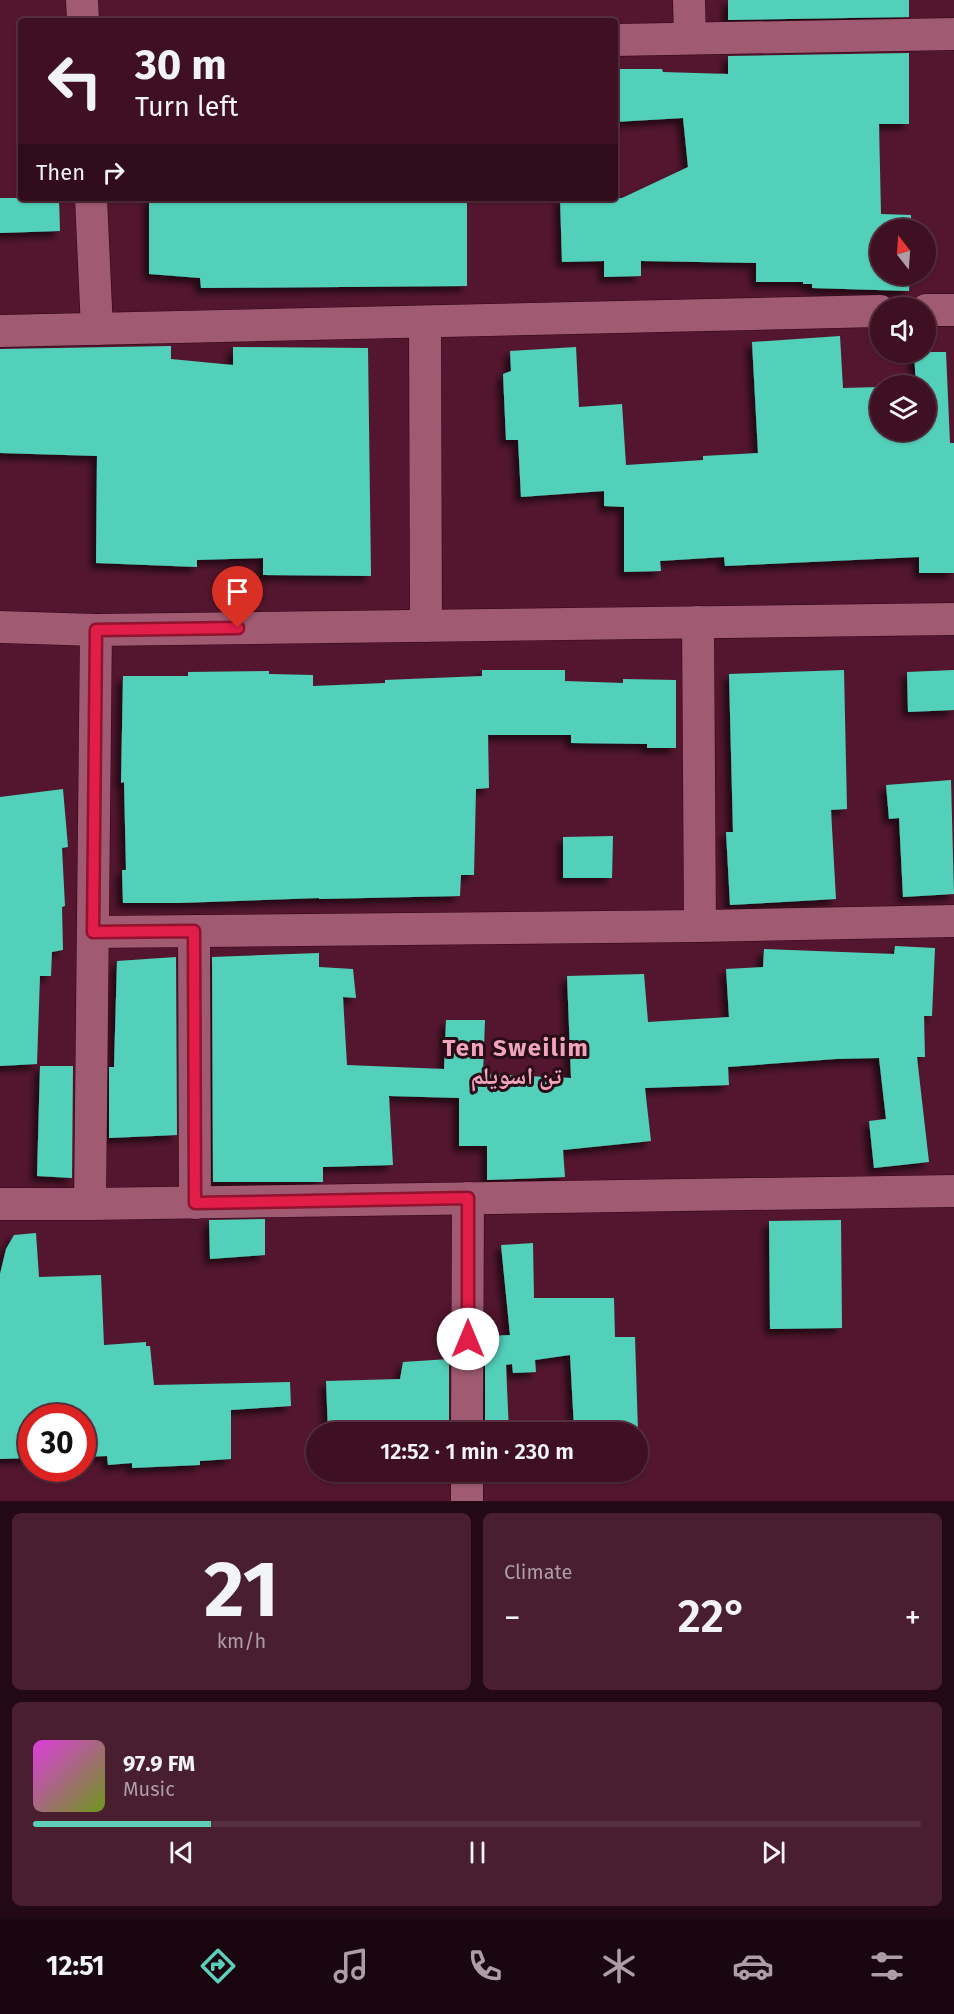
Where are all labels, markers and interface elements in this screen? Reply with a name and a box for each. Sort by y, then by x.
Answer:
text: 30 m [135,40,227,90]
icon: left [36,42,114,120]
text: Turn left [135,91,238,123]
icon: right [97,156,130,189]
text: Then [36,159,85,186]
north arrow [870,219,936,285]
map controls [870,219,936,441]
button: sound [870,297,936,363]
button: layers [870,375,936,441]
pin [212,566,263,628]
icon: arrive [221,575,254,608]
district label: Ten Sweilim تن اسويلم [443,1034,589,1092]
position arrow [436,1307,500,1371]
speed limit sign: 30 [18,1404,96,1482]
text: 12:52 · 1 min · 230 m [380,1438,574,1465]
text: 21 [204,1543,279,1637]
text: Climate [504,1560,572,1584]
text: 22° [678,1590,747,1644]
text: − [504,1598,521,1638]
text: + [905,1598,921,1638]
text: km/h [217,1629,266,1653]
text: 97.9 FM [123,1750,195,1777]
text: Music [123,1777,175,1801]
icon: previous [165,1836,198,1869]
icon: pause [461,1836,494,1869]
icon: next [757,1836,790,1869]
icon: directions [197,1945,239,1987]
icon: music [330,1945,372,1987]
icon: phone [464,1945,506,1987]
icon: climate [598,1945,640,1987]
icon: car [732,1945,774,1987]
icon: filters [866,1945,908,1987]
text: 12:51 [46,1950,105,1982]

